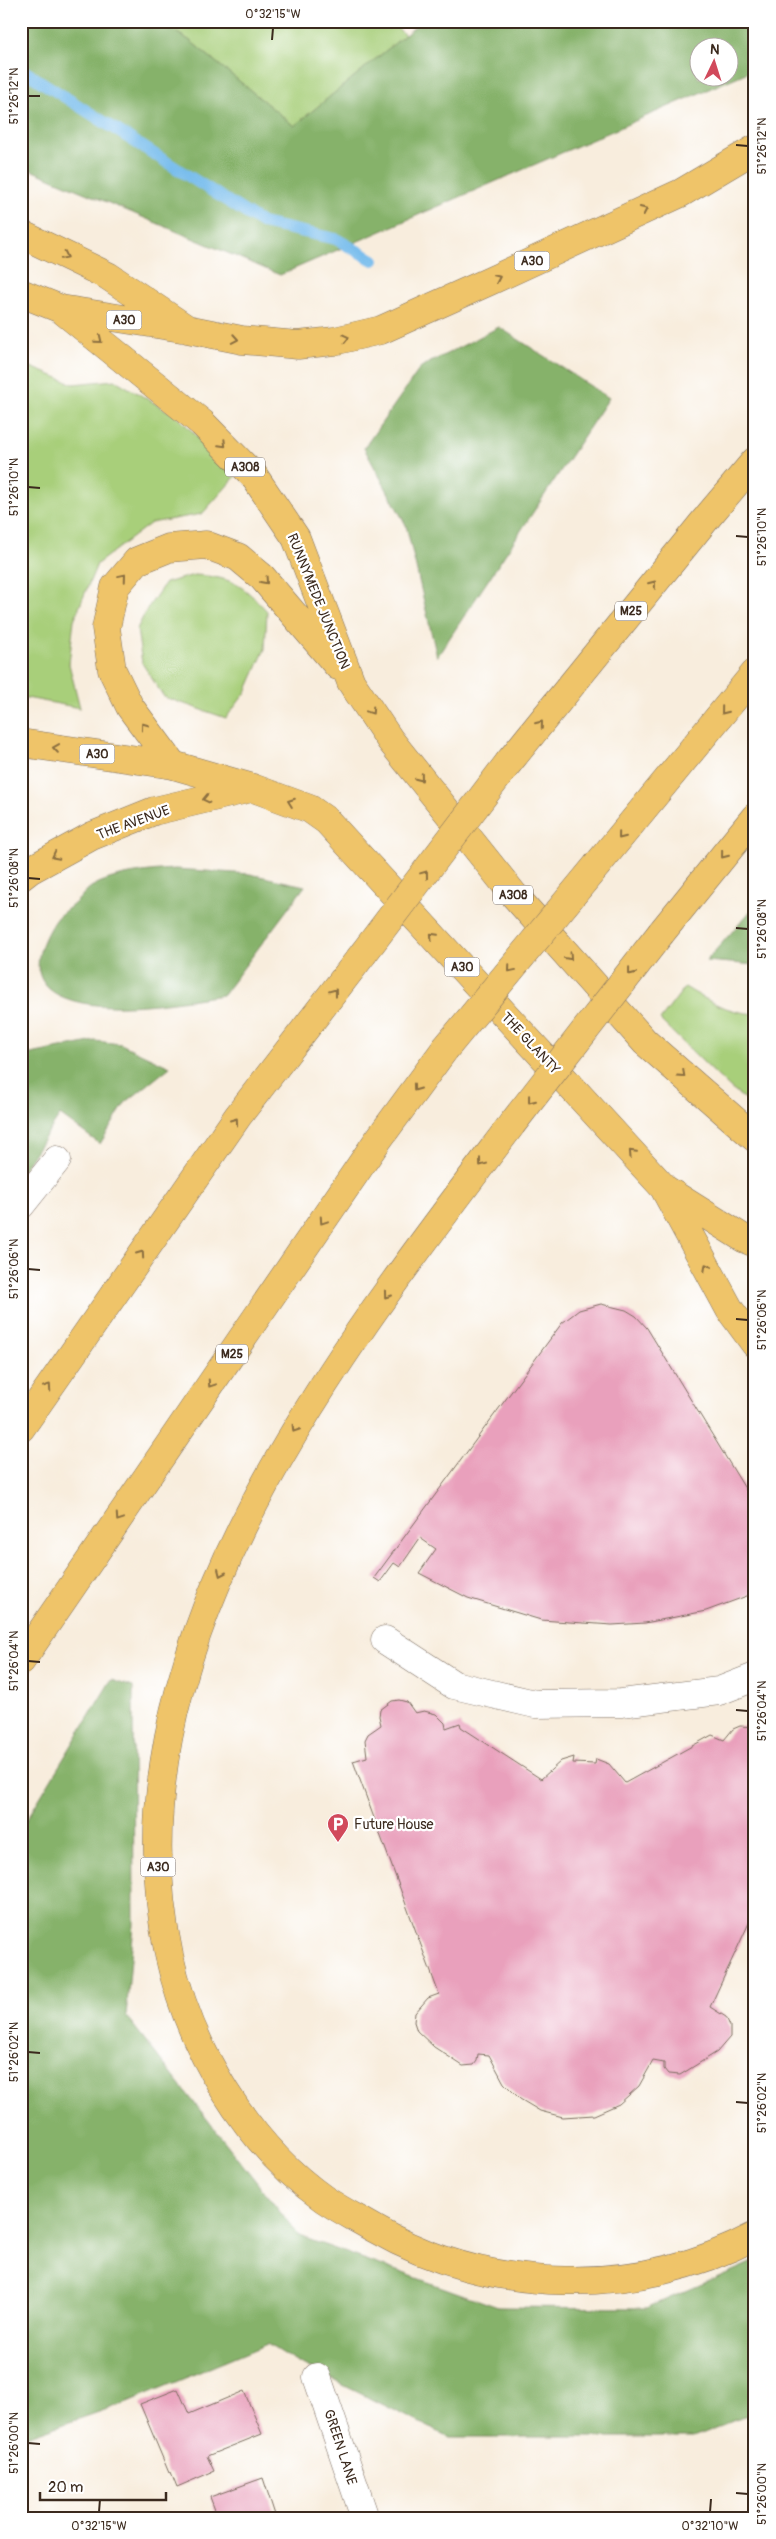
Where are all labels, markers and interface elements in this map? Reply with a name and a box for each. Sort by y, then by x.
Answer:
text: 0°32'15"W [245,7,301,22]
north arrow [688,38,738,88]
text: N [710,41,720,58]
text: 51°26'12"N [7,68,22,124]
text: 51°26'12"N [755,118,770,174]
one-way arrow [639,206,648,216]
one-way arrow [60,249,69,260]
road number: A30 [514,252,550,270]
one-way arrow [491,274,500,284]
road number: A30 [106,310,142,330]
one-way arrow [231,333,239,343]
one-way arrow [342,333,351,344]
one-way arrow [94,334,103,343]
one-way arrow [217,439,226,448]
text: 51°26'10"N [7,458,22,516]
road number: A308 [225,458,265,477]
text: 51°26'10"N [755,508,770,566]
street label: RUNNYMEDE JUNCTION [283,531,354,672]
one-way arrow [118,574,126,583]
one-way arrow [259,575,268,584]
one-way arrow [647,581,655,590]
road number: M25 [615,602,647,620]
one-way arrow [365,705,374,715]
one-way arrow [720,705,729,714]
one-way arrow [534,721,542,730]
one-way arrow [142,723,150,732]
one-way arrow [51,743,59,754]
road number: A30 [80,744,114,764]
one-way arrow [415,772,423,781]
one-way arrow [201,793,210,804]
one-way arrow [288,798,296,808]
street label: THE AVENUE [94,801,172,843]
one-way arrow [618,830,626,839]
text: 51°26'08"N [7,848,22,908]
one-way arrow [722,849,730,858]
one-way arrow [51,850,60,860]
one-way arrow [419,871,427,880]
road number: A308 [493,886,533,904]
text: 51°26'08"N [755,899,770,959]
one-way arrow [430,933,439,942]
one-way arrow [563,951,572,960]
road number: A30 [444,958,480,976]
one-way arrow [508,963,516,972]
one-way arrow [629,966,637,975]
one-way arrow [328,989,336,998]
street label: THE GLANTY [498,1009,564,1078]
one-way arrow [676,1069,685,1078]
one-way arrow [414,1082,422,1091]
one-way arrow [528,1094,537,1104]
one-way arrow [229,1117,238,1127]
one-way arrow [629,1149,638,1158]
one-way arrow [480,1157,488,1166]
one-way arrow [320,1215,329,1225]
text: 51°26'06"N [7,1239,22,1299]
one-way arrow [135,1250,144,1260]
one-way arrow [703,1264,713,1273]
one-way arrow [384,1289,393,1299]
text: 51°26'06"N [755,1290,770,1350]
road number: M25 [216,1345,248,1364]
one-way arrow [208,1378,217,1388]
one-way arrow [42,1383,51,1393]
one-way arrow [292,1424,302,1433]
one-way arrow [116,1512,125,1522]
one-way arrow [216,1568,227,1577]
text: 51°26'04"N [7,1631,22,1691]
text: 51°26'04"N [755,1681,770,1741]
parking icon: Future House [326,1812,350,1843]
place label: Future House [354,1816,433,1833]
road number: A30 [140,1858,176,1876]
text: 51°26'02"N [7,2022,22,2082]
text: 51°26'02"N [755,2073,770,2133]
street label: GREEN LANE [320,2407,361,2487]
text: 51°26'00"N [7,2412,22,2474]
text: 51°26'00"N [755,2463,770,2525]
scale bar [40,2469,166,2501]
text: 20 m [48,2478,83,2497]
text: 0°32'15"W [71,2519,127,2534]
text: 0°32'10"W [681,2519,739,2534]

